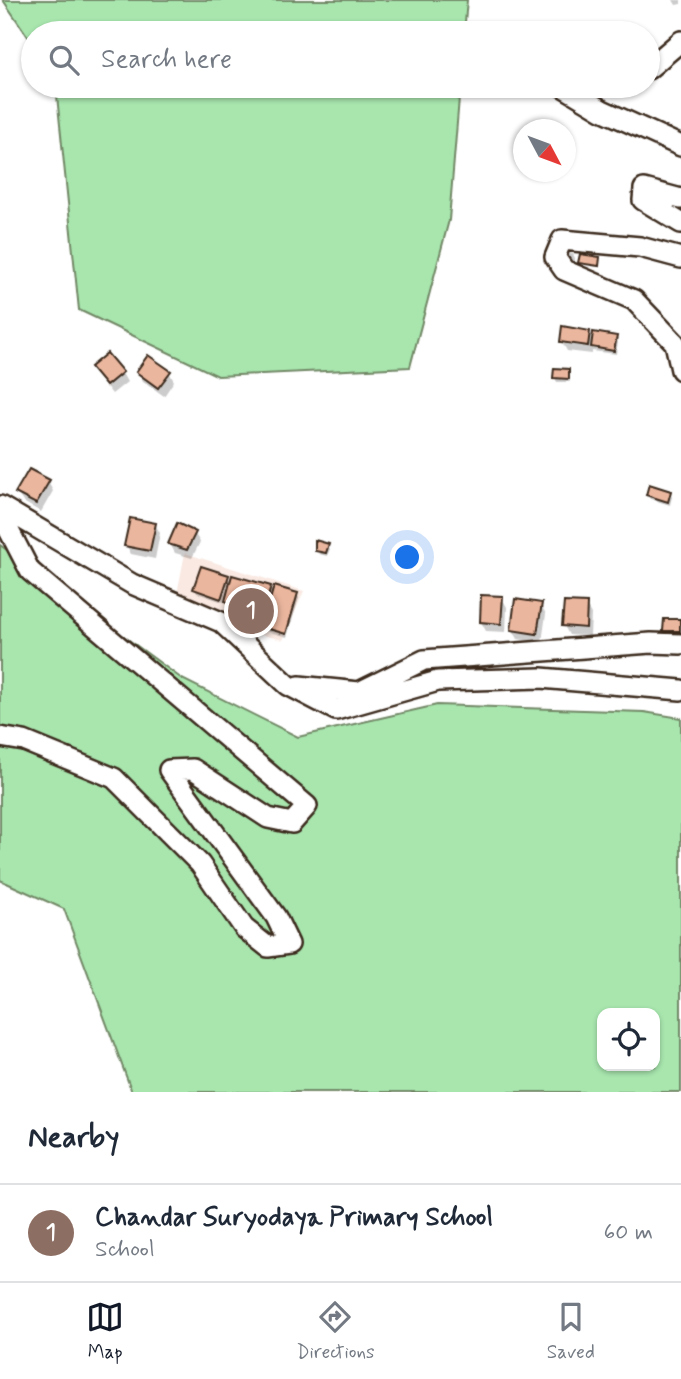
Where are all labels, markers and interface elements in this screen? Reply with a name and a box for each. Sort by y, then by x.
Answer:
search box [21,21,660,98]
icon: search [45,41,83,79]
text: Search here [101,43,232,77]
north arrow [513,119,576,182]
your location [390,540,424,574]
pin: 1 [228,585,274,637]
map controls [597,1008,660,1071]
button: locate [597,1008,660,1071]
text: Nearby [28,1118,119,1157]
text: Chandar Suryodaya Primary School [95,1201,493,1235]
text: 1 [46,1218,56,1248]
text: 60 m [604,1218,653,1248]
text: School [95,1235,155,1265]
tab: Map [86,1298,124,1365]
tab: Directions [296,1298,375,1365]
tab: Saved [547,1298,595,1365]

